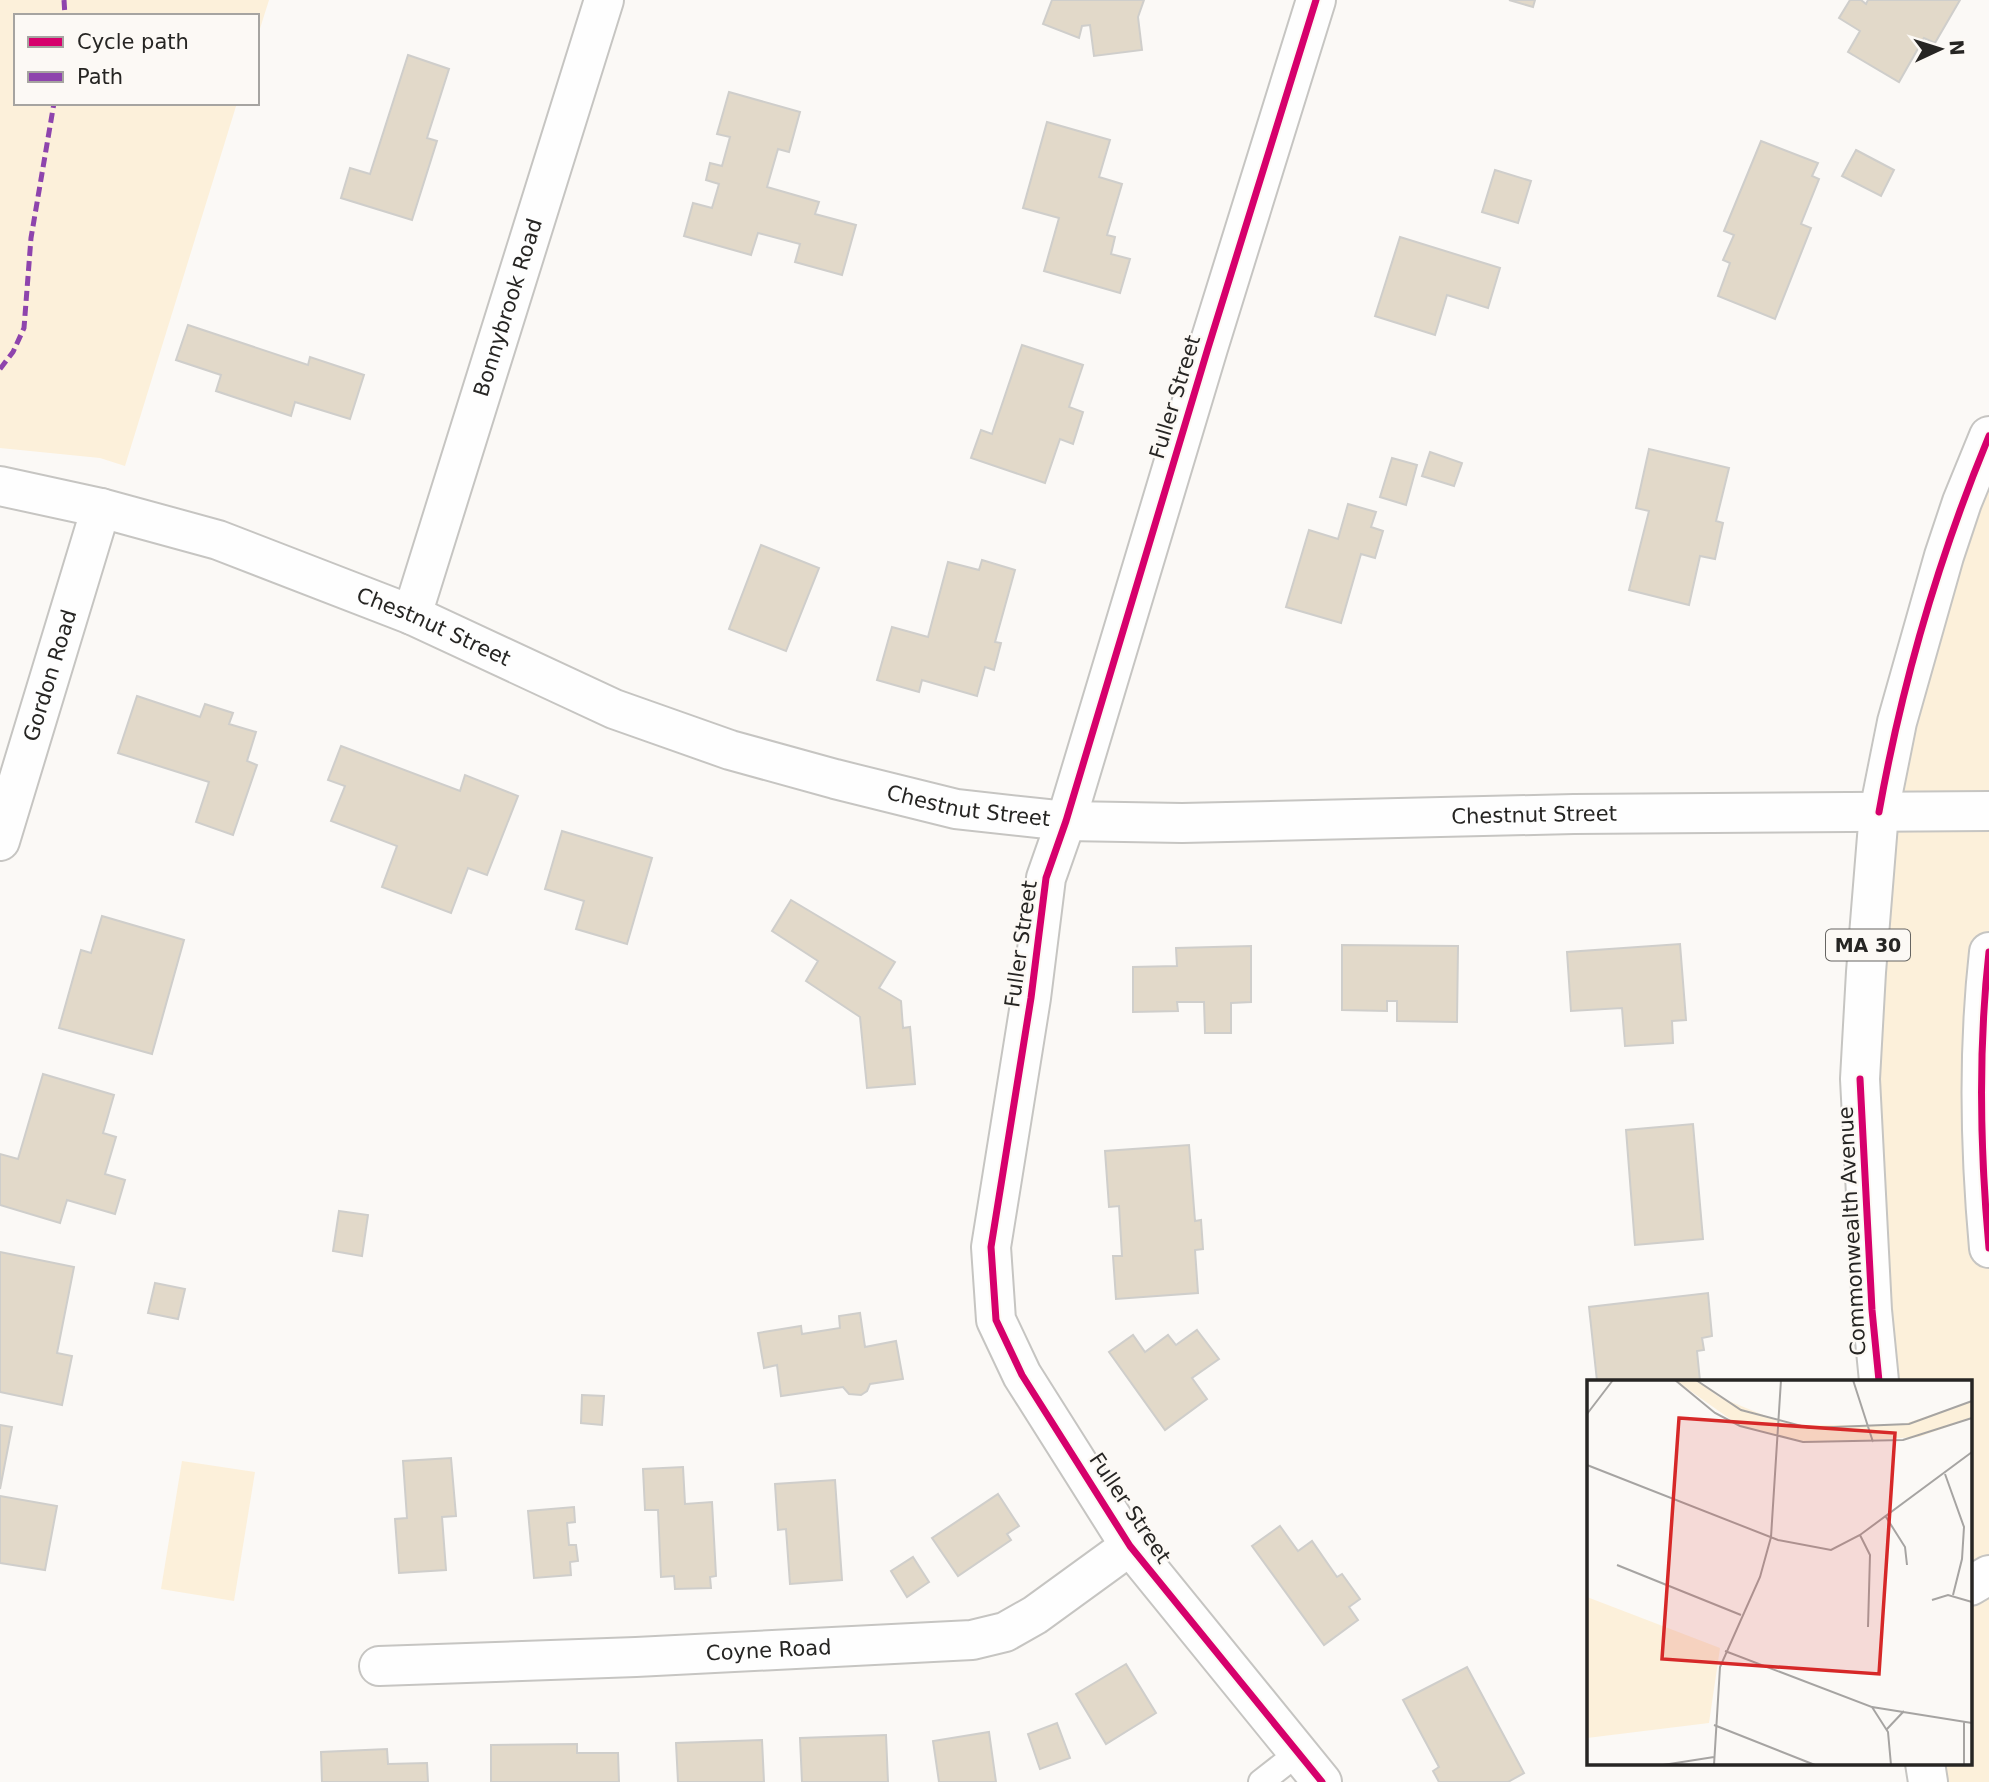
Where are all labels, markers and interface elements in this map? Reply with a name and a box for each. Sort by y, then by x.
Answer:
legend [14,14,259,105]
north arrow [1905,14,1975,84]
text: Cycle path [77,30,189,54]
text: N [1945,39,1968,57]
text: Path [77,65,123,89]
street label: Bonnybrook Road [469,216,547,400]
street label: Fuller Street [1145,332,1205,462]
street label: Chestnut Street [353,583,514,671]
street label: Gordon Road [19,607,81,744]
street label: Chestnut Street [884,780,1051,831]
street label: Chestnut Street [1451,802,1617,829]
street label: Fuller Street [1000,879,1042,1009]
road number: MA 30 [1826,930,1910,960]
street label: Commonwealth Avenue [1833,1106,1871,1356]
inset map [1587,1380,1972,1764]
street label: Fuller Street [1084,1448,1176,1568]
street label: Coyne Road [705,1635,832,1665]

